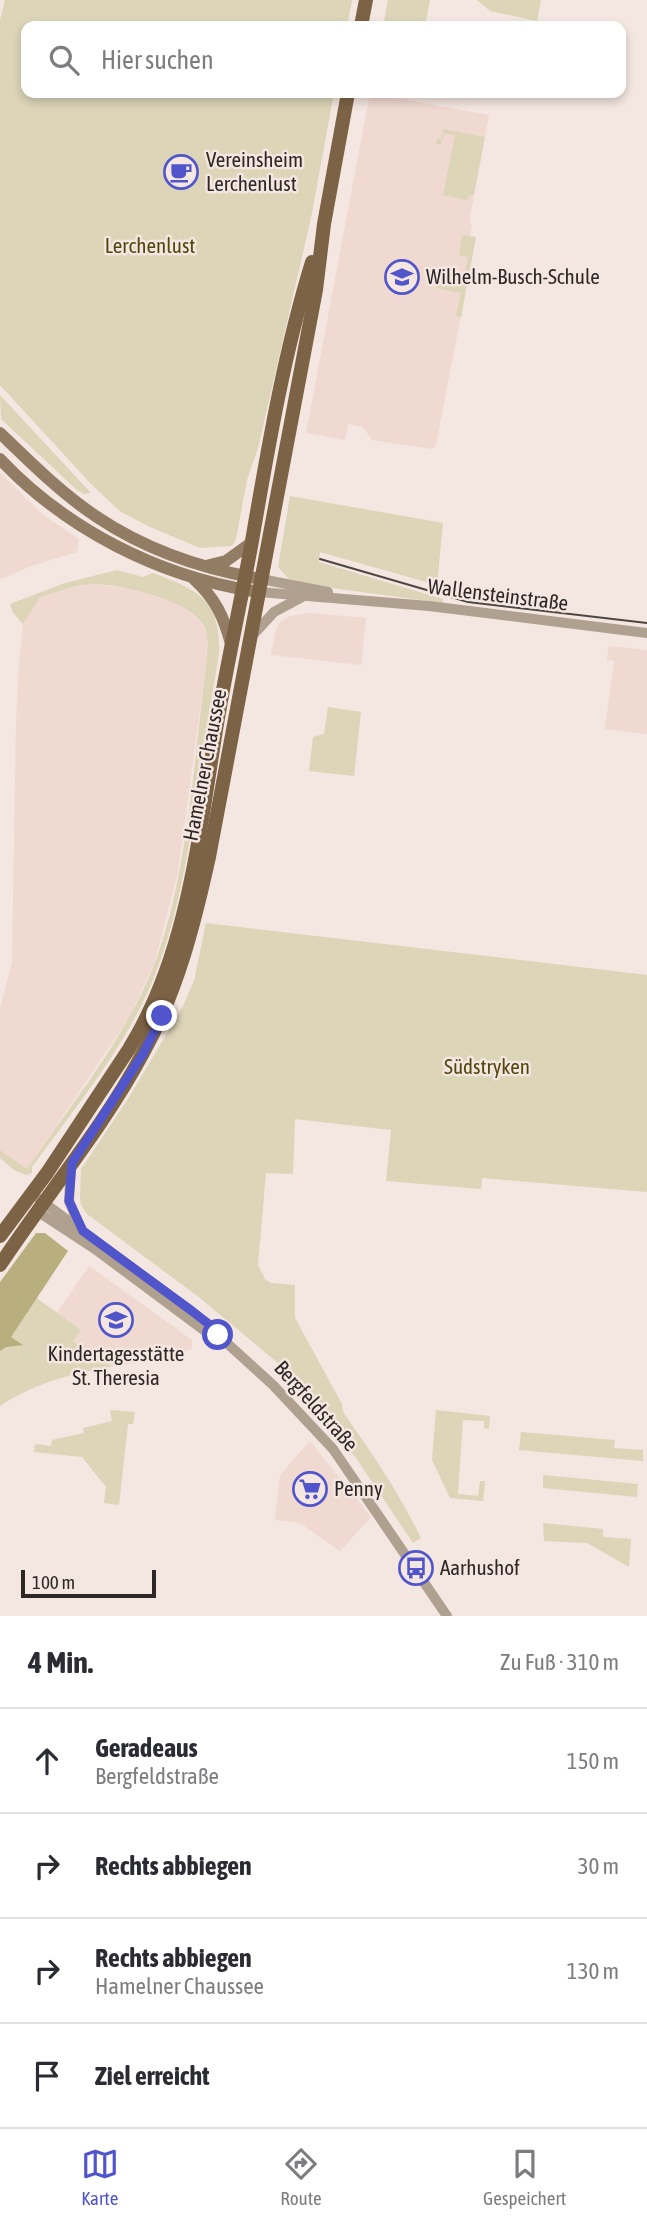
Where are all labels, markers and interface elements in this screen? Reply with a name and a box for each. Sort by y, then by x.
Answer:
search box [21,21,626,98]
icon: search [45,41,83,79]
text: Hier suchen [101,45,214,75]
place label: Vereinsheim Lerchenlust [206,147,303,195]
cafe icon: Vereinsheim Lerchenlust [162,153,200,191]
park label: Lerchenlust [105,233,195,257]
school or university icon: Wilhelm-Busch-Schule [383,258,421,296]
place label: Wilhelm-Busch-Schule [426,264,600,288]
street label: Wallensteinstraße [427,573,570,615]
street label: Hamelner Chaussee [178,687,231,843]
route end [146,1000,177,1031]
park label: Südstryken [444,1054,530,1078]
school or university icon: Kindertagesstätte St. Theresia [97,1301,135,1339]
route start [202,1319,233,1350]
place label: Kindertagesstätte St. Theresia [48,1341,184,1389]
street label: Bergfeldstraße [270,1355,364,1455]
supermarket icon: Penny [291,1470,329,1508]
place label: Penny [334,1476,383,1500]
bus stop icon: Aarhushof [397,1549,435,1587]
place label: Aarhushof [440,1555,520,1579]
scale bar [21,1567,156,1599]
text: 100 m [32,1571,75,1593]
text: 4 Min. [28,1645,93,1679]
text: Zu Fuß · 310 m [500,1649,619,1675]
text: Geradeaus [95,1733,198,1763]
icon: ahead [28,1742,66,1780]
text: 150 m [567,1748,619,1774]
text: Bergfeldstraße [95,1763,219,1789]
icon: right [28,1847,66,1885]
text: Rechts abbiegen [95,1851,252,1881]
text: 30 m [578,1853,619,1879]
text: Rechts abbiegen [95,1943,252,1973]
icon: right [28,1952,66,1990]
text: 130 m [567,1958,619,1984]
text: Hamelner Chaussee [95,1973,264,1999]
icon: arrive [28,2057,66,2095]
text: Ziel erreicht [95,2061,210,2091]
tab: Karte [81,2145,119,2209]
tab: Route [280,2145,322,2209]
tab: Gespeichert [483,2145,566,2209]

